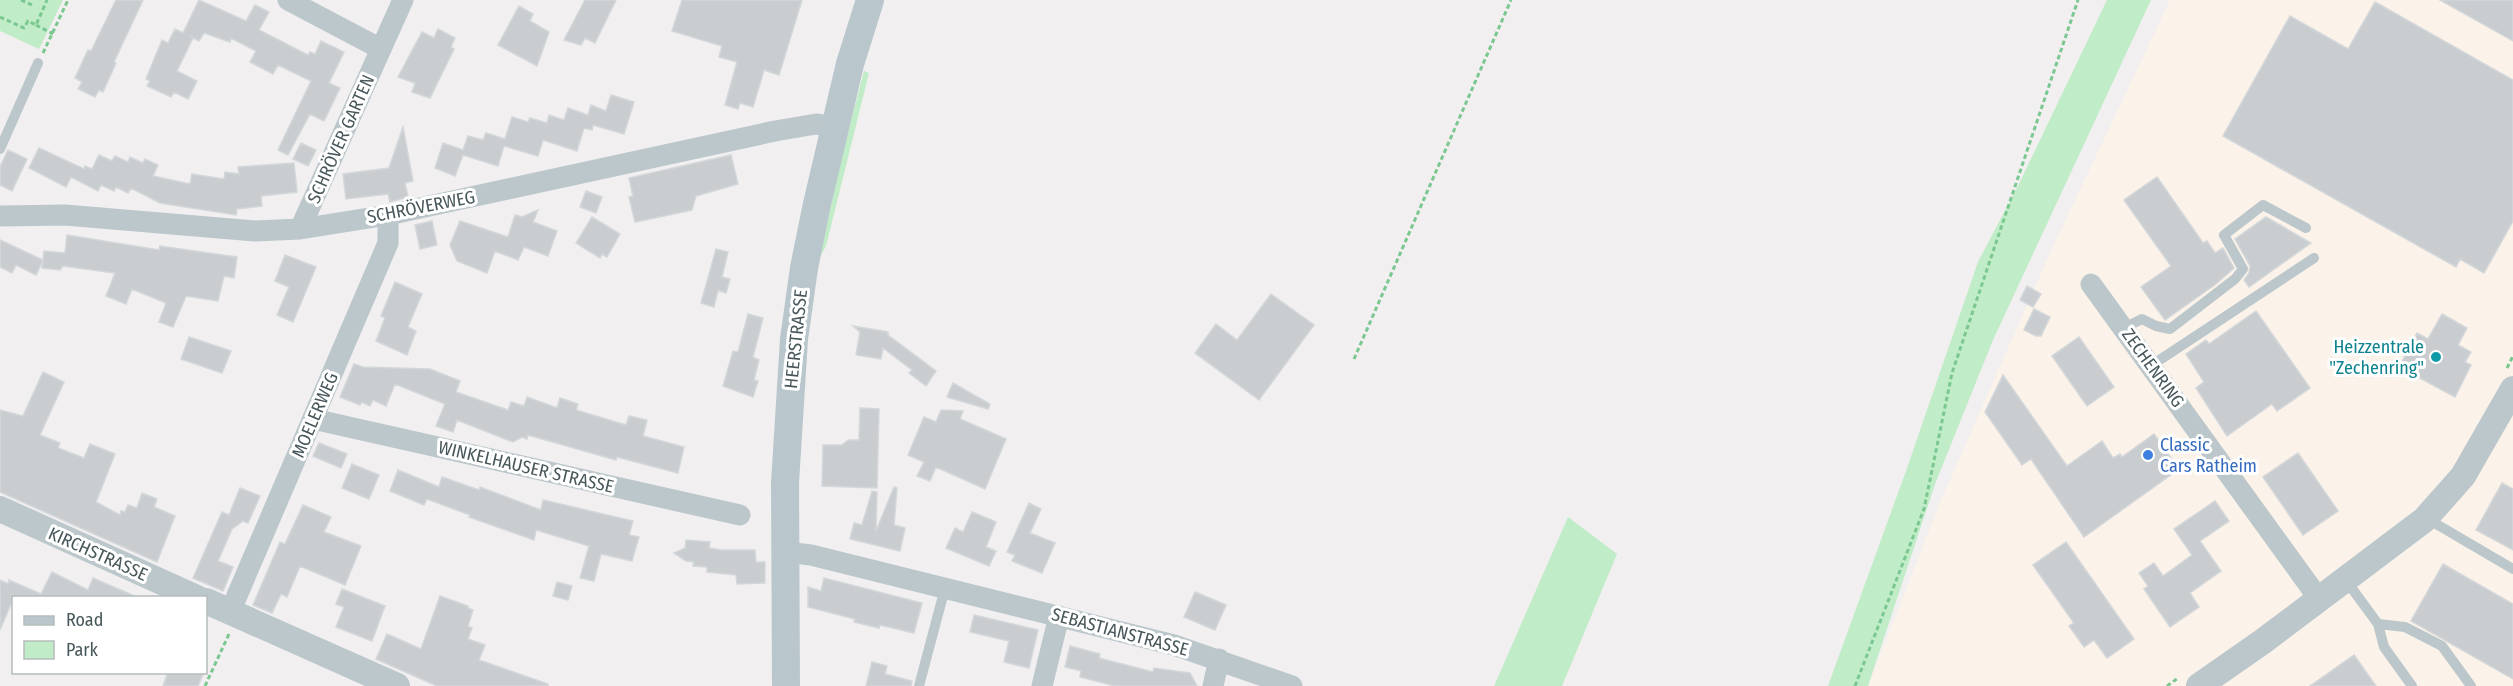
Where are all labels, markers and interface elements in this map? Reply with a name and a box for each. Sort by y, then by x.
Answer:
street label: SCHRÖVER GARTEN [303,71,379,207]
street label: SCHRÖVERWEG [365,186,477,228]
street label: HEERSTRASSE [780,288,812,390]
street label: ZECHENRING [2117,324,2189,412]
place label: Heizzentrale "Zechenring" [2329,336,2424,379]
marker: Heizzentrale "Zechenring" [2429,350,2443,364]
street label: MOELERWEG [287,369,343,461]
place label: Classic Cars Ratheim [2160,434,2257,477]
street label: WINKELHAUSER STRASSE [436,436,616,498]
marker: Classic Cars Ratheim [2141,448,2155,462]
street label: KIRCHSTRASSE [45,522,151,586]
legend [12,596,207,674]
street label: SEBASTIANSTRASSE [1049,603,1191,661]
text: Road [66,609,103,631]
text: Park [66,639,99,661]

